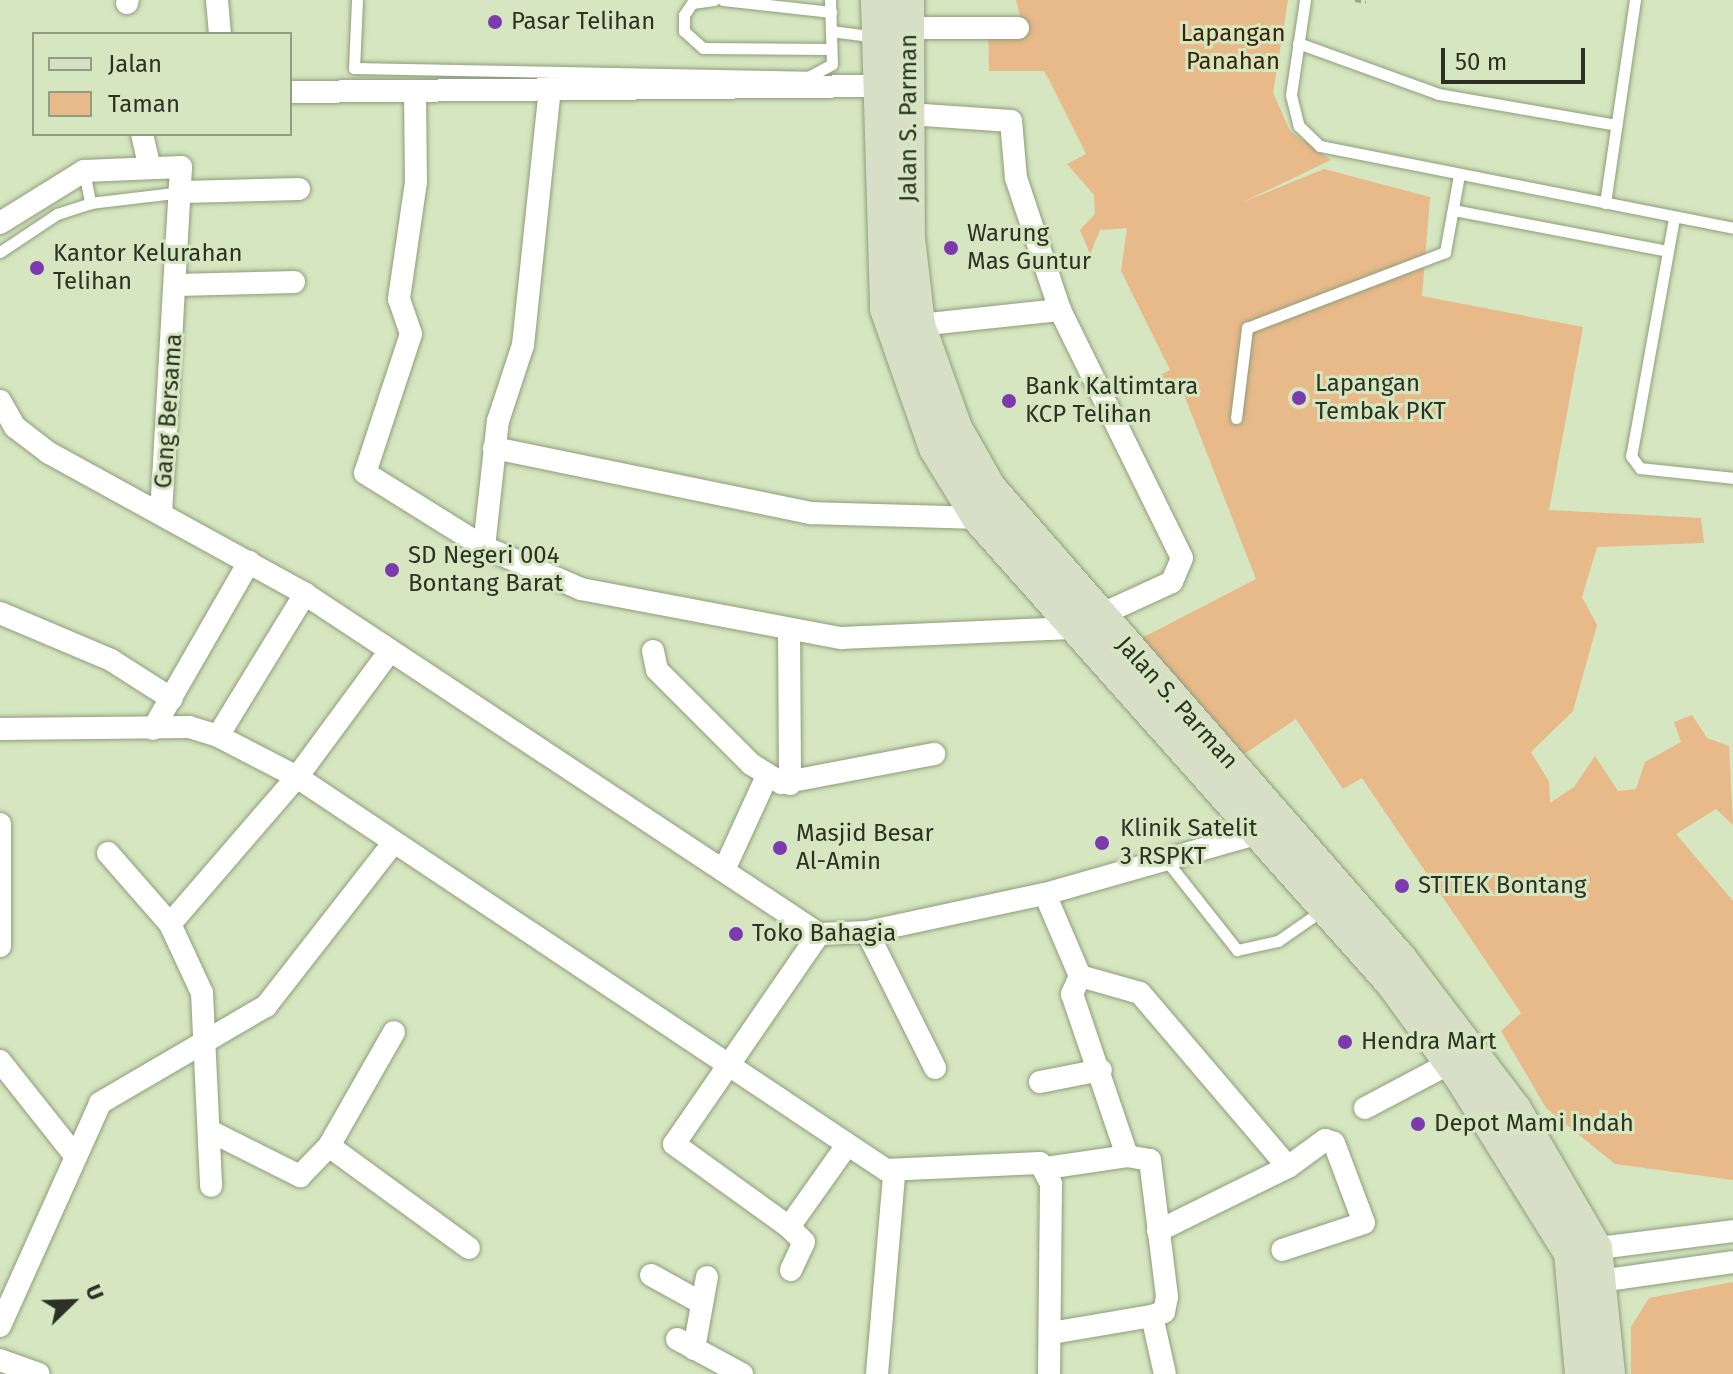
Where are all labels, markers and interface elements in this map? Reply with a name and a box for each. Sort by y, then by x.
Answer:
place label: Pasar Telihan [511,8,655,36]
marker: Pasar Telihan [486,13,504,31]
park label: Lapangan Panahan [1180,20,1286,76]
legend [32,32,292,136]
scale bar [1445,32,1589,82]
street label: Jalan S. Parman [895,34,923,202]
text: 50 m [1455,48,1507,76]
text: Jalan [108,50,162,78]
text: Taman [108,90,180,118]
place label: Warung Mas Guntur [967,220,1091,276]
marker: Warung Mas Guntur [942,239,960,257]
place label: Kantor Kelurahan Telihan [53,240,243,296]
marker: Kantor Kelurahan Telihan [28,259,46,277]
street label: Gang Bersama [149,333,189,489]
place label: Lapangan Tembak PKT [1315,370,1446,426]
place label: Bank Kaltimtara KCP Telihan [1025,373,1198,429]
marker: Lapangan Tembak PKT [1290,389,1308,407]
marker: Bank Kaltimtara KCP Telihan [1000,392,1018,410]
place label: SD Negeri 004 Bontang Barat [408,542,563,598]
marker: SD Negeri 004 Bontang Barat [383,561,401,579]
street label: Jalan S. Parman [1110,631,1244,775]
place label: Klinik Satelit 3 RSPKT [1120,815,1257,871]
place label: Masjid Besar Al-Amin [796,820,934,876]
marker: Klinik Satelit 3 RSPKT [1091,832,1113,854]
marker: Masjid Besar Al-Amin [771,839,789,857]
place label: STITEK Bontang [1418,872,1587,900]
marker: STITEK Bontang [1393,877,1411,895]
place label: Toko Bahagia [752,920,896,948]
marker: Toko Bahagia [727,925,745,943]
place label: Hendra Mart [1361,1028,1496,1056]
marker: Hendra Mart [1336,1033,1354,1051]
place label: Depot Mami Indah [1434,1110,1634,1138]
marker: Depot Mami Indah [1409,1115,1427,1133]
north arrow [32,1262,112,1342]
text: U [79,1281,110,1304]

